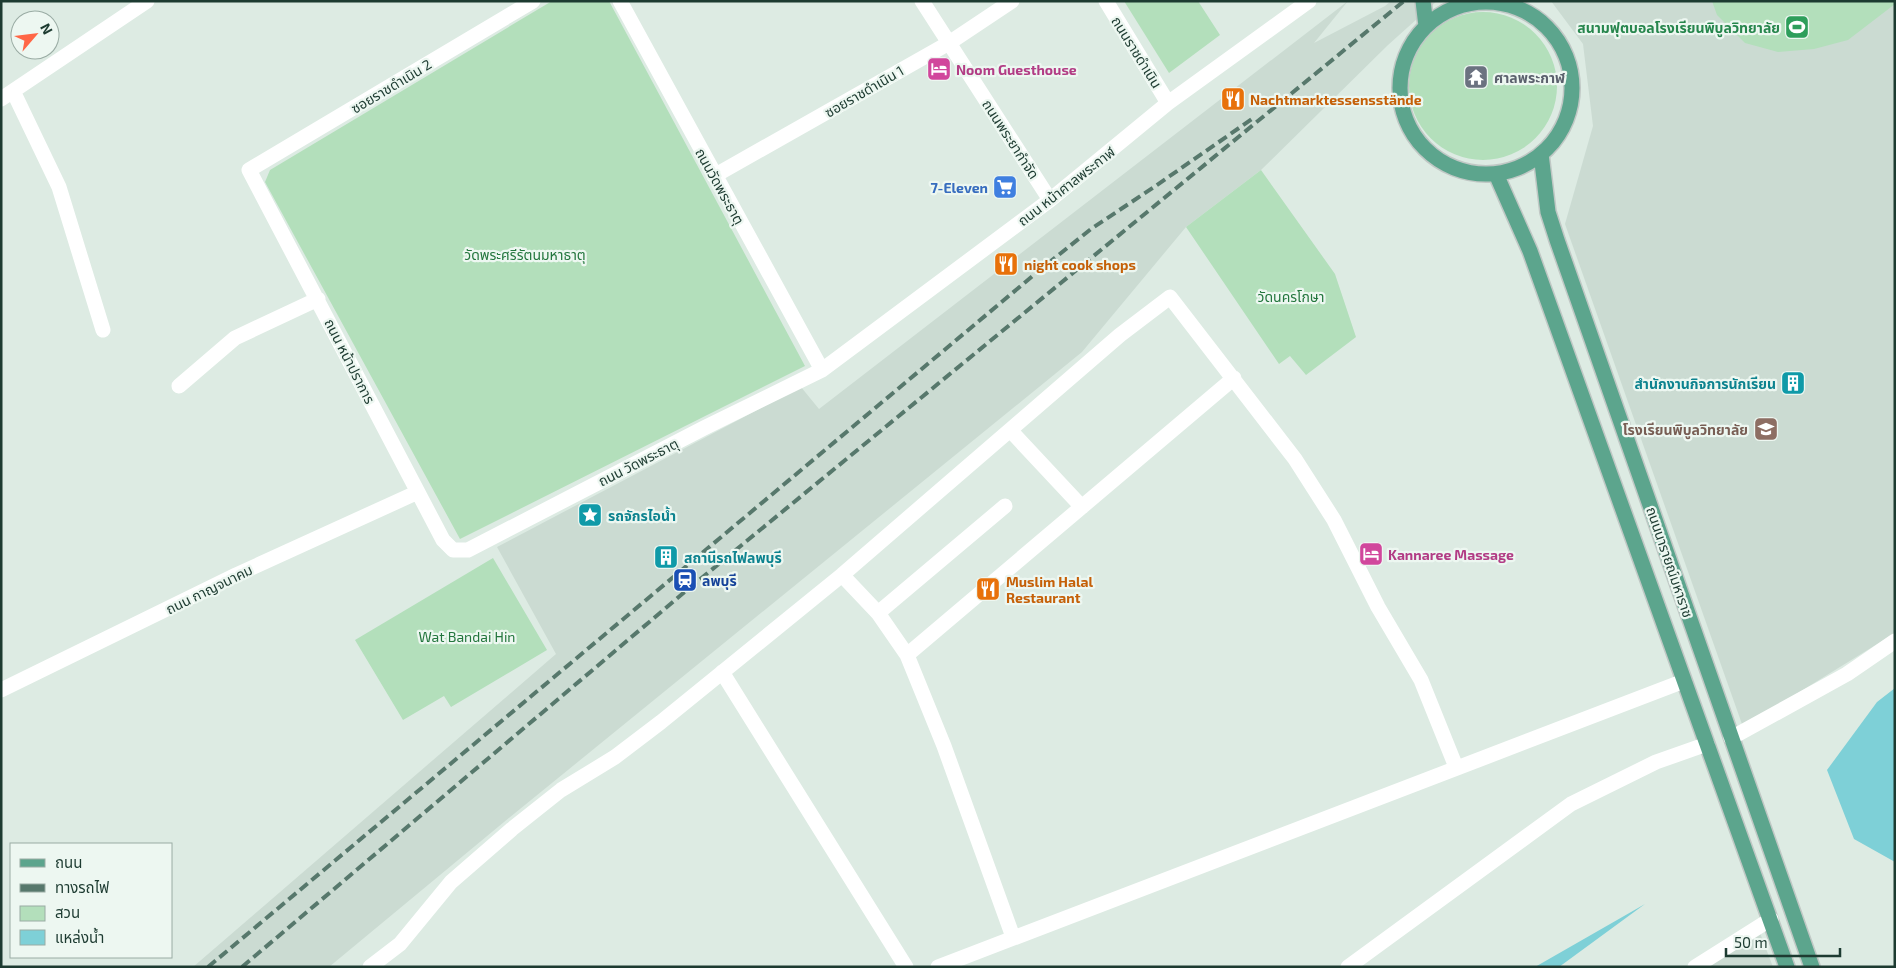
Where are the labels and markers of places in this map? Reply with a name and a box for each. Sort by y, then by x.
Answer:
sports icon: สนามฟุตบอลโรงเรียนพิบูลวิทยาลัย [1784,14,1810,40]
place label: สนามฟุตบอลโรงเรียนพิบูลวิทยาลัย [1577,19,1780,38]
hotel icon: Noom Guesthouse [926,56,952,82]
place label: Noom Guesthouse [956,61,1077,78]
temple icon: ศาลพระกาฬ [1463,64,1489,90]
place label: ศาลพระกาฬ [1494,69,1565,86]
restaurant icon: Nachtmarktessensstände [1220,86,1246,112]
place label: Nachtmarktessensstände [1250,91,1422,108]
supermarket icon: 7-Eleven [992,174,1018,200]
place label: 7-Eleven [930,179,988,196]
restaurant icon: night cook shops [993,251,1019,277]
place label: night cook shops [1024,256,1136,273]
building icon: สำนักงานกิจการนักเรียน [1780,370,1806,396]
place label: สำนักงานกิจการนักเรียน [1634,375,1776,392]
school or university icon: โรงเรียนพิบูลวิทยาลัย [1753,416,1779,442]
place label: โรงเรียนพิบูลวิทยาลัย [1623,421,1748,440]
place icon: รถจักรไอน้ำ [577,502,603,528]
place label: รถจักรไอน้ำ [608,506,676,524]
hotel icon: Kannaree Massage [1358,541,1384,567]
building icon: สถานีรถไฟลพบุรี [653,544,679,570]
place label: Kannaree Massage [1388,546,1514,563]
place label: สถานีรถไฟลพบุรี [684,549,782,567]
station icon: ลพบุรี [672,567,698,593]
place label: ลพบุรี [702,572,737,590]
place label: Muslim Halal Restaurant [1006,573,1094,606]
restaurant icon: Muslim Halal Restaurant [975,576,1001,602]

